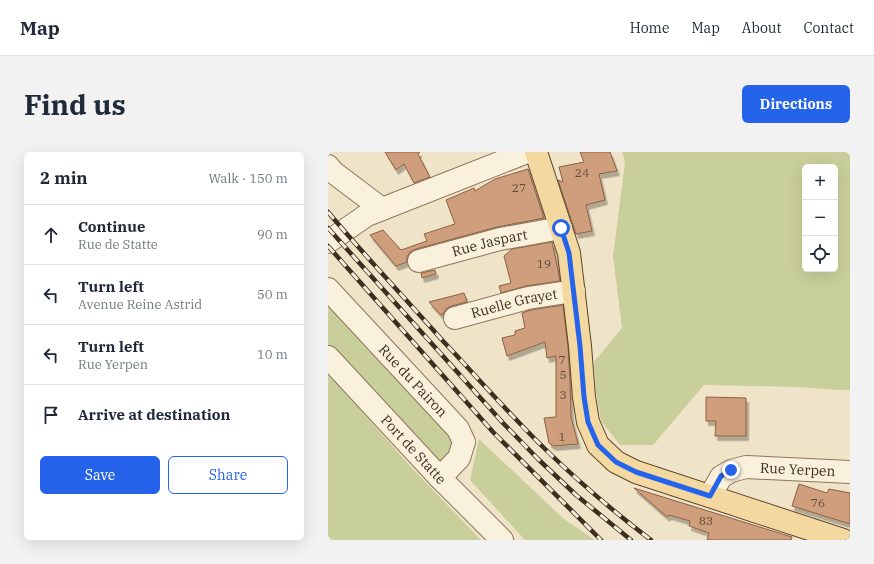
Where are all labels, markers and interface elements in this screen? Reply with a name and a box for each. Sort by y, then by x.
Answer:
text: Map [20,16,60,40]
text: Home [630,19,669,37]
text: Map [691,19,720,37]
text: About [742,19,781,37]
text: Contact [803,19,854,37]
button: Directions [742,85,850,123]
text: Find us [24,86,126,123]
map controls [802,164,838,272]
button: + [802,164,838,200]
house number: 24 [575,165,589,180]
text: 2 min [40,167,88,189]
text: Walk · 150 m [209,170,288,187]
house number: 27 [512,180,526,195]
button: − [802,200,838,236]
text: Continue [78,217,145,236]
route start [552,219,570,237]
icon: ahead [40,224,62,246]
street label: Rue Jaspart [450,225,529,261]
text: 90 m [257,226,288,243]
text: Rue de Statte [78,236,158,253]
button: locate [802,236,838,272]
house number: 19 [537,256,551,271]
text: Turn left [78,277,144,296]
icon: left [40,284,62,306]
street label: Ruelle Grayet [469,285,559,322]
text: 50 m [257,286,288,303]
text: Avenue Reine Astrid [78,296,202,313]
text: Turn left [78,337,144,356]
street label: Rue du Pairon [375,340,451,421]
icon: left [40,344,62,366]
text: 10 m [257,346,288,363]
house number: 7 [558,352,566,367]
text: Rue Yerpen [78,356,148,373]
house number: 5 [559,367,567,382]
house number: 3 [559,387,567,402]
icon: arrive [40,404,62,426]
text: Arrive at destination [78,405,230,424]
street label: Port de Statte [377,411,450,488]
house number: 1 [558,429,566,444]
button: Save [40,456,160,494]
button: Share [168,456,288,494]
street label: Rue Yerpen [760,459,836,480]
route end [722,461,740,479]
house number: 76 [811,495,825,510]
house number: 83 [699,513,713,528]

